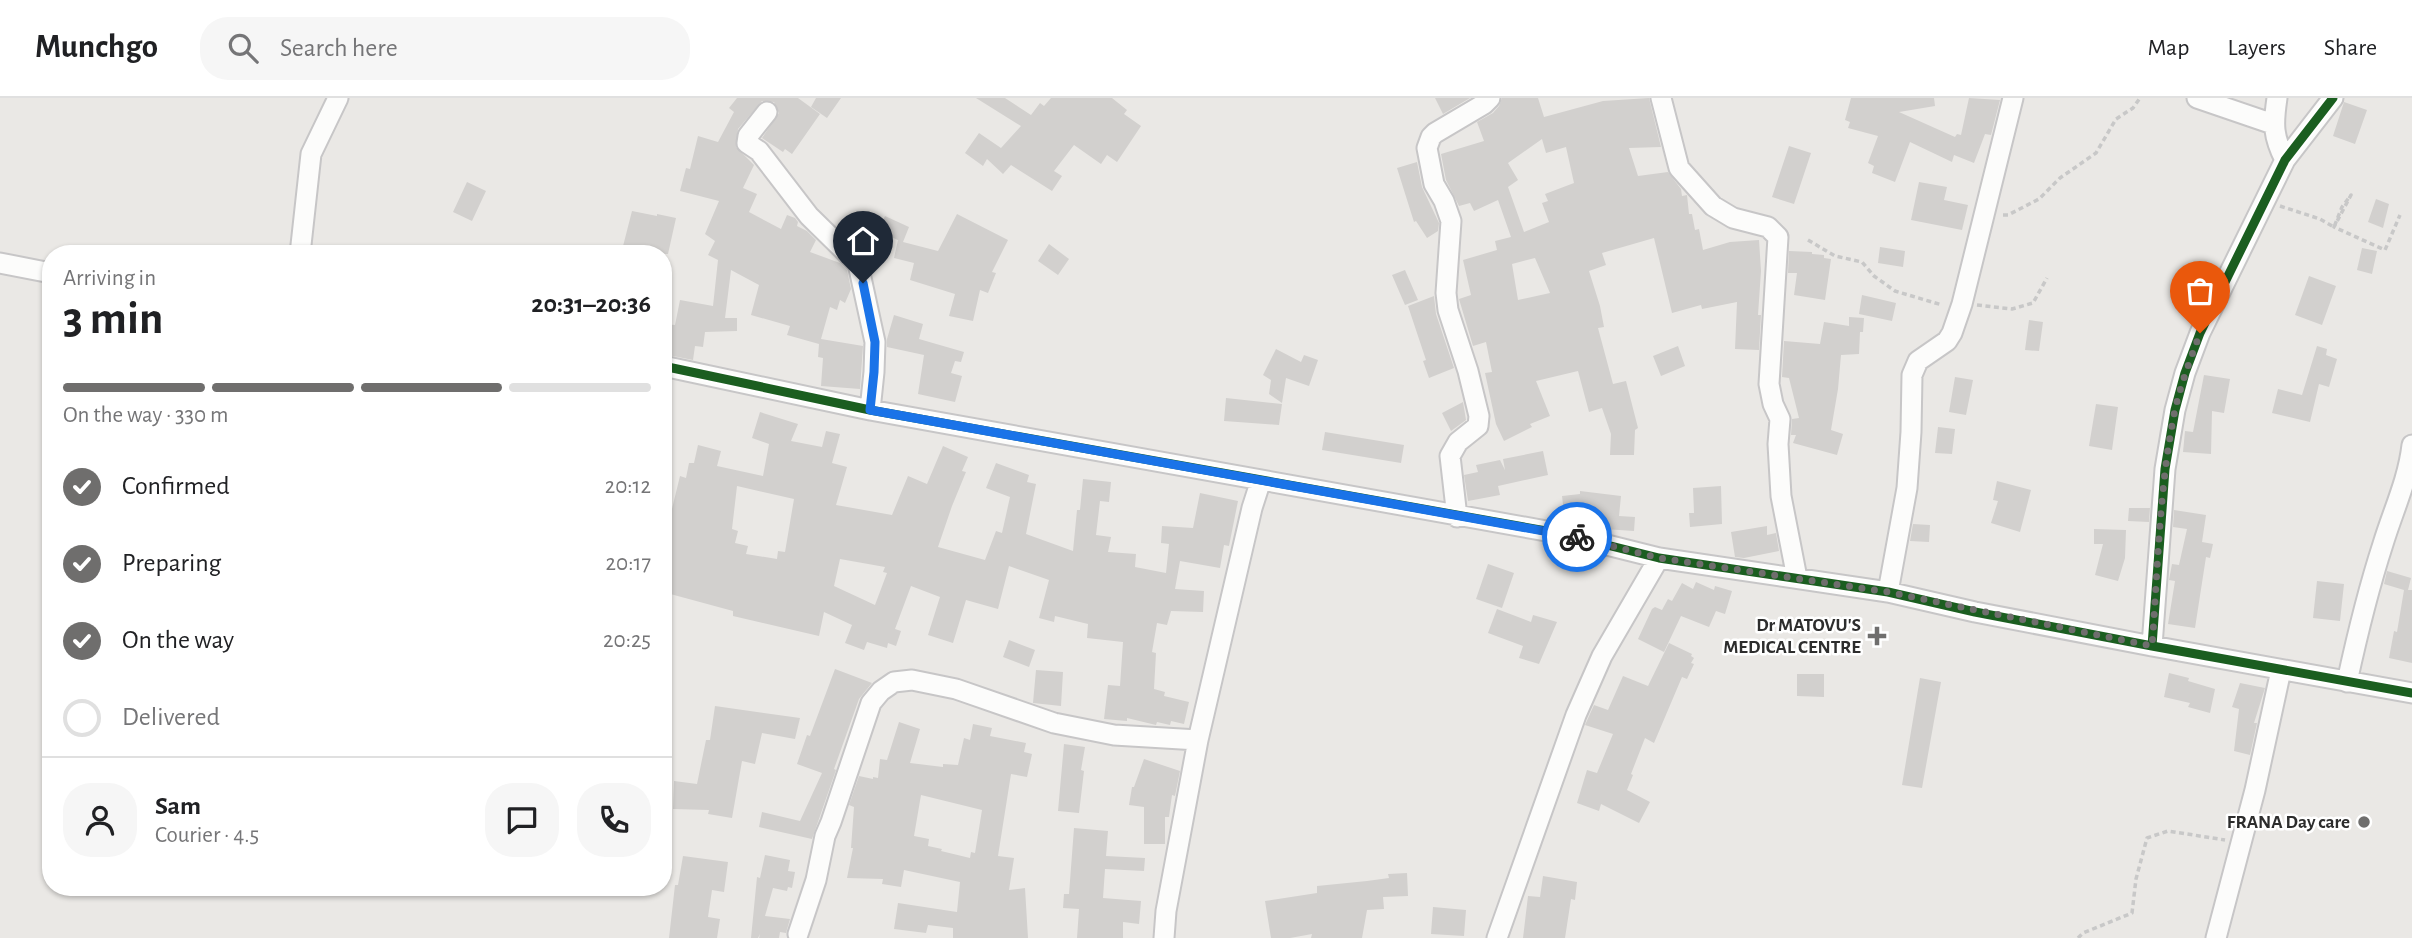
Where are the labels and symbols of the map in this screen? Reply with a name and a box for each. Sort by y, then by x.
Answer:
pin [833,211,893,283]
pin [2170,261,2230,333]
courier [1542,502,1612,572]
place label: Dr MATOVU'S MEDICAL CENTRE [1723,616,1861,657]
marker: Dr MATOVU'S MEDICAL CENTRE [1867,626,1887,646]
place label: FRANA Day care [2227,813,2350,832]
marker: FRANA Day care [2356,814,2372,830]

